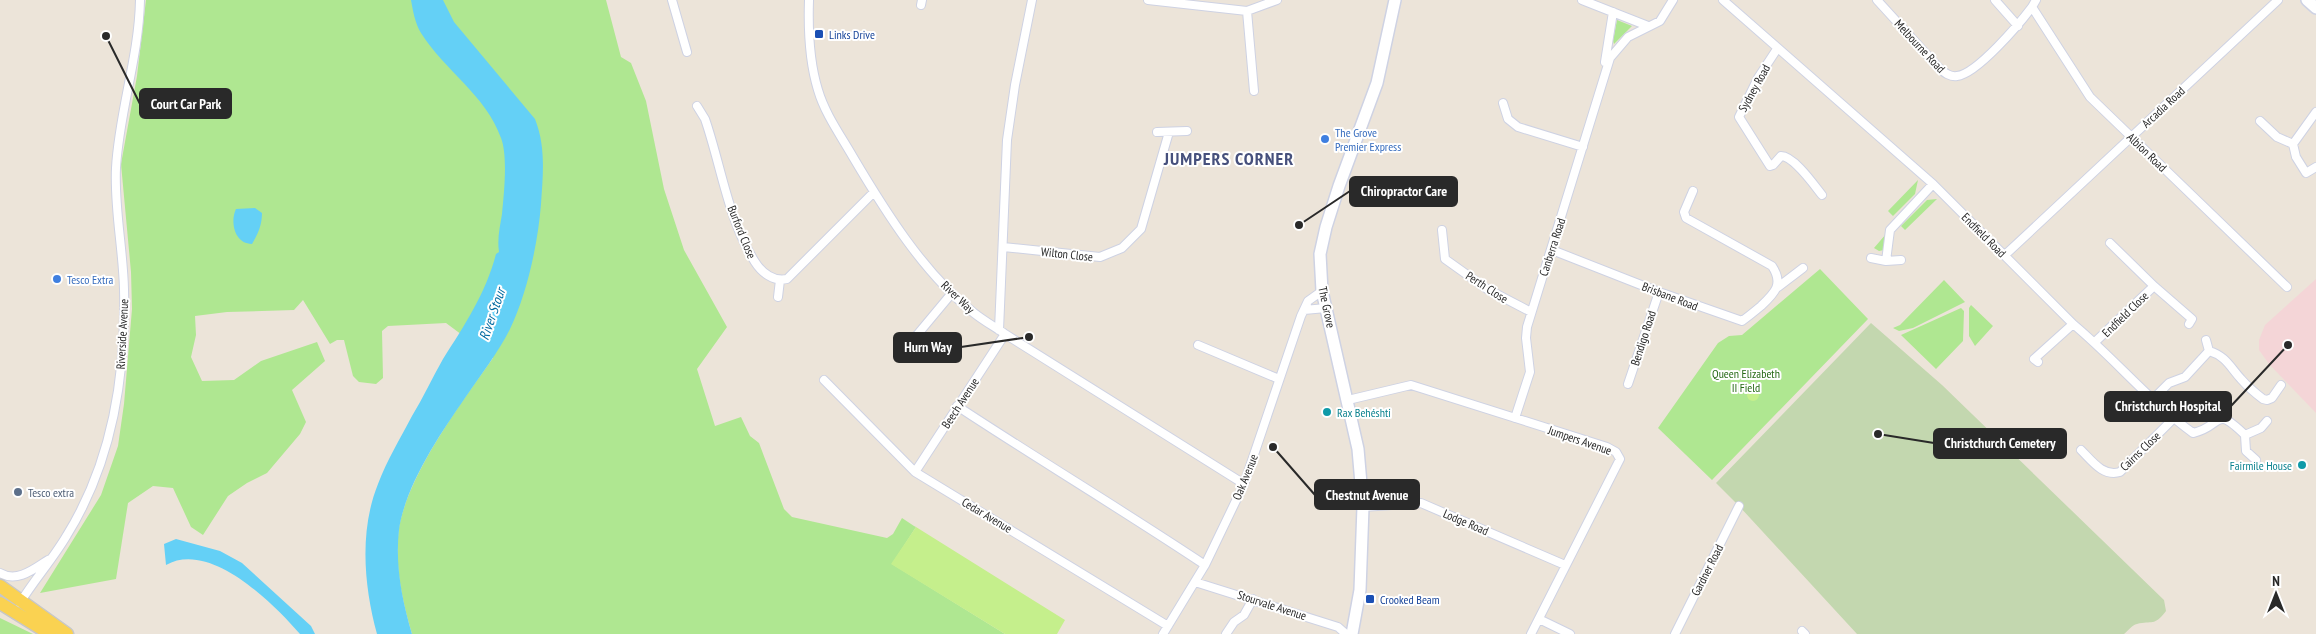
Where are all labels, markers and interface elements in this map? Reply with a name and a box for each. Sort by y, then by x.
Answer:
street label: Melbourne Road [1891,16,1949,76]
place label: Links Drive [829,27,875,42]
marker: Links Drive [813,28,825,40]
street label: Sydney Road [1735,62,1773,114]
street label: Arcadia Road [2138,83,2188,131]
callout: Court Car Park [140,89,231,118]
text: Court Car Park [151,95,222,113]
place label: The Grove Premier Express [1335,125,1401,154]
street label: Albion Road [2124,129,2170,175]
marker: The Grove Premier Express [1319,133,1331,145]
district label: JUMPERS CORNER [1163,147,1294,170]
callout: Chiropractor Care [1350,177,1457,206]
text: Chiropractor Care [1361,182,1447,200]
street label: Burford Close [725,203,759,261]
street label: Endfield Road [1959,210,2009,260]
street label: Canberra Road [1536,216,1568,278]
street label: Wilton Close [1040,244,1094,264]
street label: Perth Close [1463,268,1511,306]
place label: Tesco Extra [67,272,114,287]
marker: Tesco Extra [51,273,63,285]
street label: River Way [938,278,978,317]
street label: Brisbane Road [1640,278,1700,314]
water label: River Stour [475,284,510,342]
street label: The Grove [1315,285,1339,329]
street label: Endfield Close [2099,288,2151,340]
street label: Riverside Avenue [113,298,131,370]
street label: Bendigo Road [1627,309,1659,367]
callout: Hurn Way [894,333,961,362]
text: Hurn Way [904,338,952,356]
park label: Queen Elizabeth II Field [1712,366,1780,395]
street label: Beech Avenue [938,375,982,431]
callout: Christchurch Hospital [2105,392,2231,421]
text: Christchurch Hospital [2115,397,2221,415]
place label: Rax Behéshti [1337,405,1391,420]
marker: Rax Behéshti [1321,406,1333,418]
street label: Jumpers Avenue [1545,422,1614,458]
street label: Cairns Close [2117,428,2163,474]
callout: Christchurch Cemetery [1934,429,2066,458]
text: Christchurch Cemetery [1944,434,2056,452]
street label: Oak Avenue [1229,452,1261,502]
place label: Fairmile House [2230,458,2292,473]
marker: Fairmile House [2296,459,2308,471]
callout: Chestnut Avenue [1315,480,1419,509]
place label: Tesco extra [28,485,74,500]
marker: Tesco extra [12,486,24,498]
text: Chestnut Avenue [1325,486,1409,504]
street label: Cedar Avenue [959,494,1015,536]
street label: Lodge Road [1441,506,1491,538]
street label: Gardner Road [1688,542,1726,598]
north arrow [2251,569,2301,619]
text: N [2272,572,2280,590]
street label: Stourvale Avenue [1236,587,1309,623]
place label: Crooked Beam [1380,592,1440,607]
marker: Crooked Beam [1364,593,1376,605]

